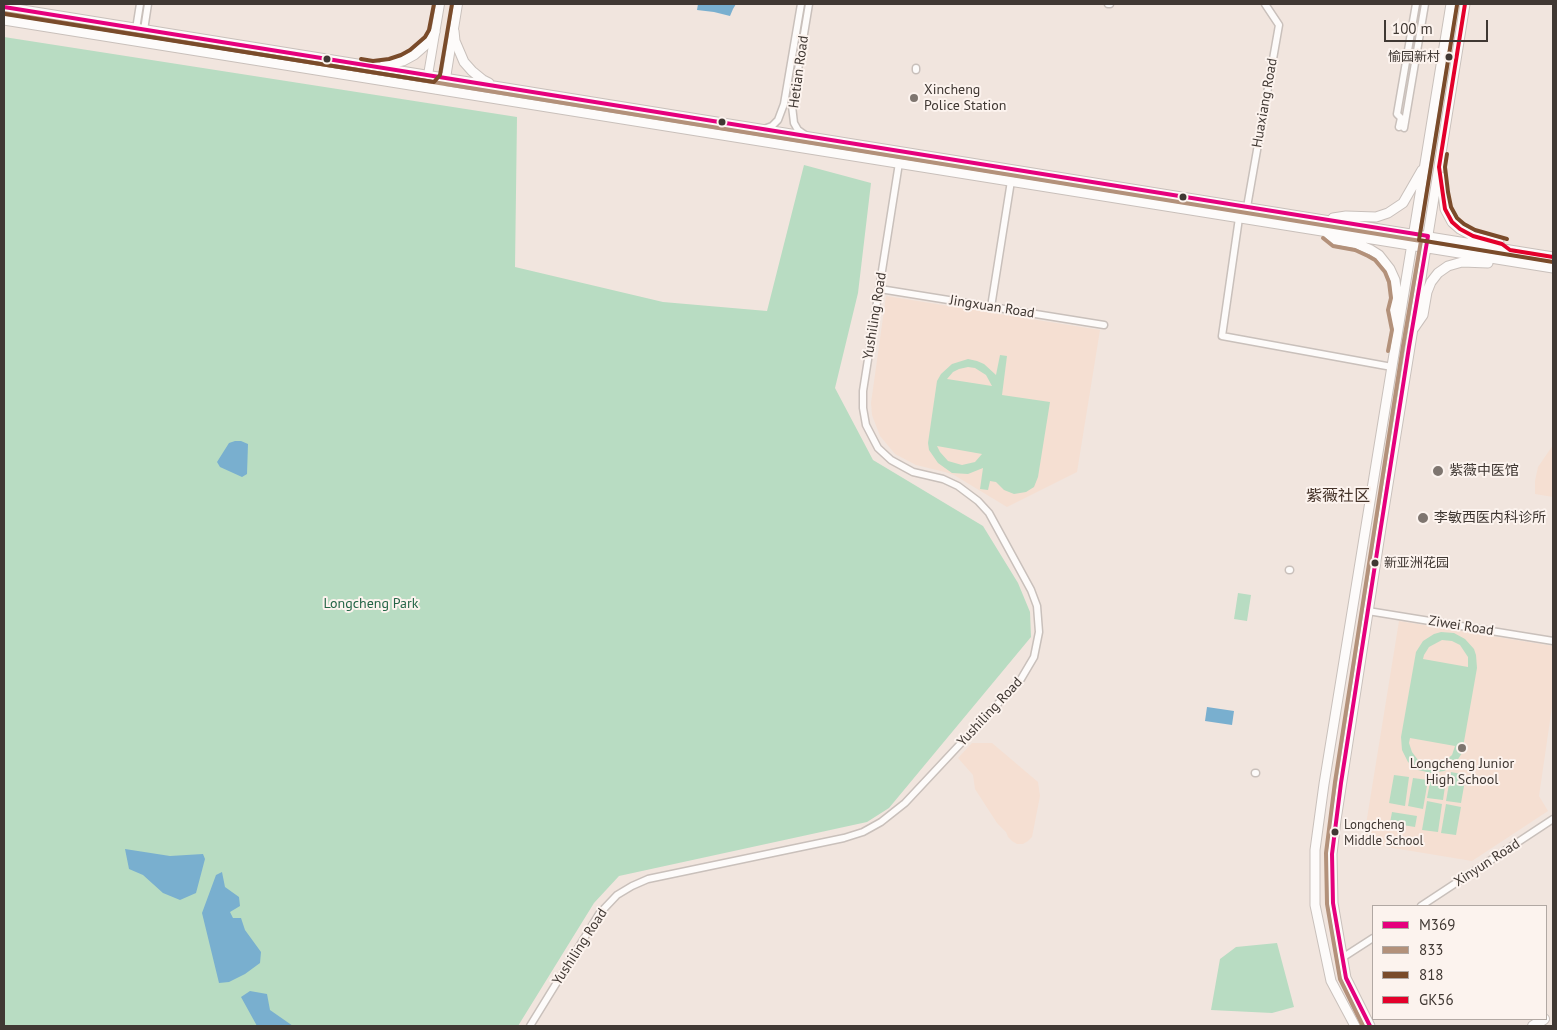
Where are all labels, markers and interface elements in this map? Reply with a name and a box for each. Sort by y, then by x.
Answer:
scale bar [1387,10,1491,42]
text: 100 m [1392,19,1433,38]
street label: Hetian Road [786,35,812,109]
place label: 愉园新村 [1388,49,1440,65]
marker: 愉园新村 [1444,52,1454,62]
unlabelled marker [322,54,332,64]
street label: Huaxiang Road [1249,57,1281,149]
place label: Xincheng Police Station [924,82,1006,114]
marker: Xincheng Police Station [908,92,920,104]
unlabelled marker [717,117,727,127]
unlabelled marker [1178,192,1188,202]
street label: Yushiling Road [860,271,890,361]
street label: Jingxuan Road [948,292,1036,322]
place label: 紫薇中医馆 [1449,463,1519,479]
marker: 紫薇中医馆 [1431,464,1445,478]
district label: 紫薇社区 [1306,486,1370,506]
place label: 李敏西医内科诊所 [1434,510,1546,526]
marker: 李敏西医内科诊所 [1416,511,1430,525]
place label: 新亚洲花园 [1384,555,1449,571]
marker: 新亚洲花园 [1370,558,1380,568]
park label: Longcheng Park [324,596,418,612]
street label: Ziwei Road [1427,613,1495,639]
street label: Yushiling Road [954,674,1026,750]
marker: Longcheng Junior High School [1456,742,1468,754]
place label: Longcheng Junior High School [1410,756,1514,789]
place label: Longcheng Middle School [1344,817,1423,848]
marker: Longcheng Middle School [1330,827,1340,837]
street label: Xinyun Road [1451,835,1523,891]
legend [1372,905,1547,1020]
street label: Yushiling Road [549,906,611,988]
text: M369 [1419,915,1455,934]
text: 833 [1419,940,1444,959]
text: 818 [1419,965,1444,984]
text: GK56 [1419,990,1454,1009]

